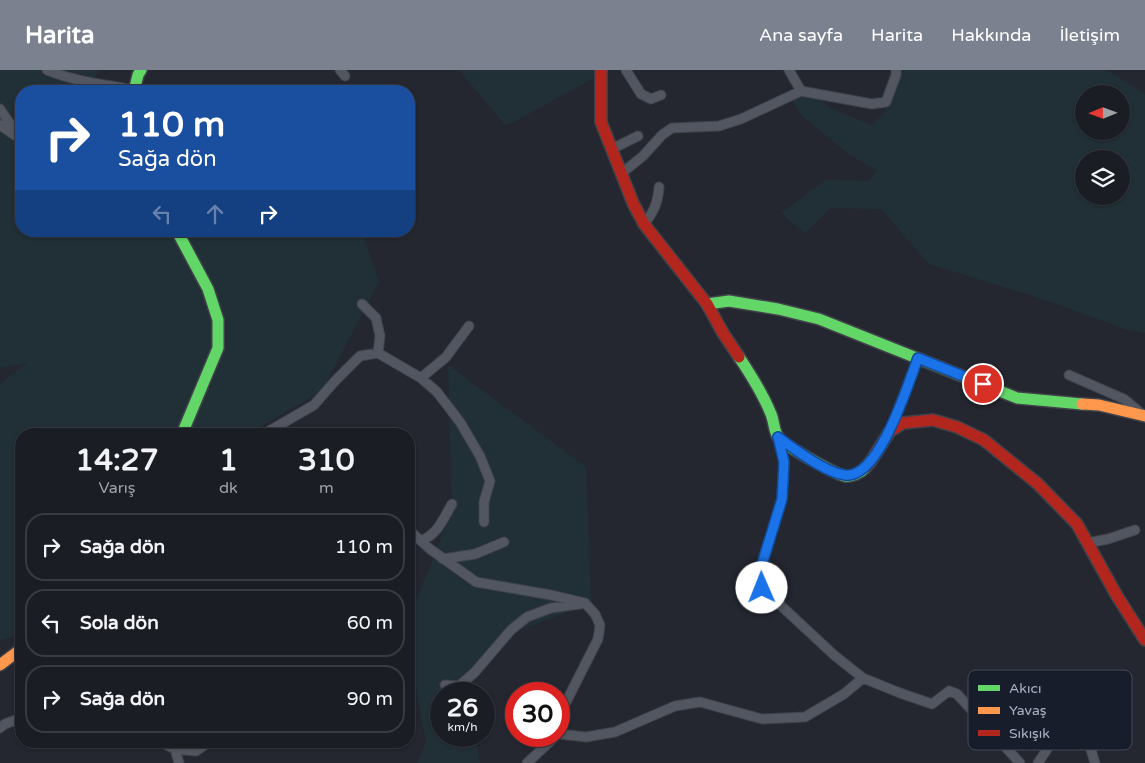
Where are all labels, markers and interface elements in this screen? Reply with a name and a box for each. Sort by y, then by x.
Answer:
text: Harita [25,21,94,50]
text: Ana sayfa [759,24,843,46]
text: Harita [871,24,923,46]
text: Hakkında [951,24,1031,46]
text: İletişim [1059,24,1120,46]
north arrow [1075,85,1130,140]
map controls [1075,85,1130,205]
text: 110 m [118,104,225,146]
icon: right [35,105,100,170]
text: Sağa dön [118,146,217,172]
button: layers [1075,150,1130,205]
icon: left [148,200,176,228]
icon: ahead [201,200,229,228]
icon: right [254,200,282,228]
pin [962,363,1004,405]
icon: arrive [969,370,997,398]
text: 14:27 [75,442,159,479]
text: 1 [219,442,238,479]
text: 310 [298,442,355,479]
text: Varış [98,478,135,498]
text: dk [219,478,238,498]
text: m [319,478,334,498]
icon: right [37,533,65,561]
text: Sağa dön [80,536,165,558]
text: 110 m [335,536,393,558]
position arrow [735,561,787,613]
icon: left [37,609,65,637]
text: Sola dön [80,612,159,634]
text: 60 m [347,612,393,634]
legend [968,670,1132,750]
text: Akıcı [1009,680,1041,697]
speed limit sign: 30 [505,682,570,747]
icon: right [37,685,65,713]
text: Sağa dön [80,688,165,710]
text: 90 m [347,688,393,710]
text: 26 [447,693,478,723]
text: Yavaş [1009,702,1047,719]
text: km/h [447,720,478,734]
text: Sıkışık [1009,725,1050,742]

